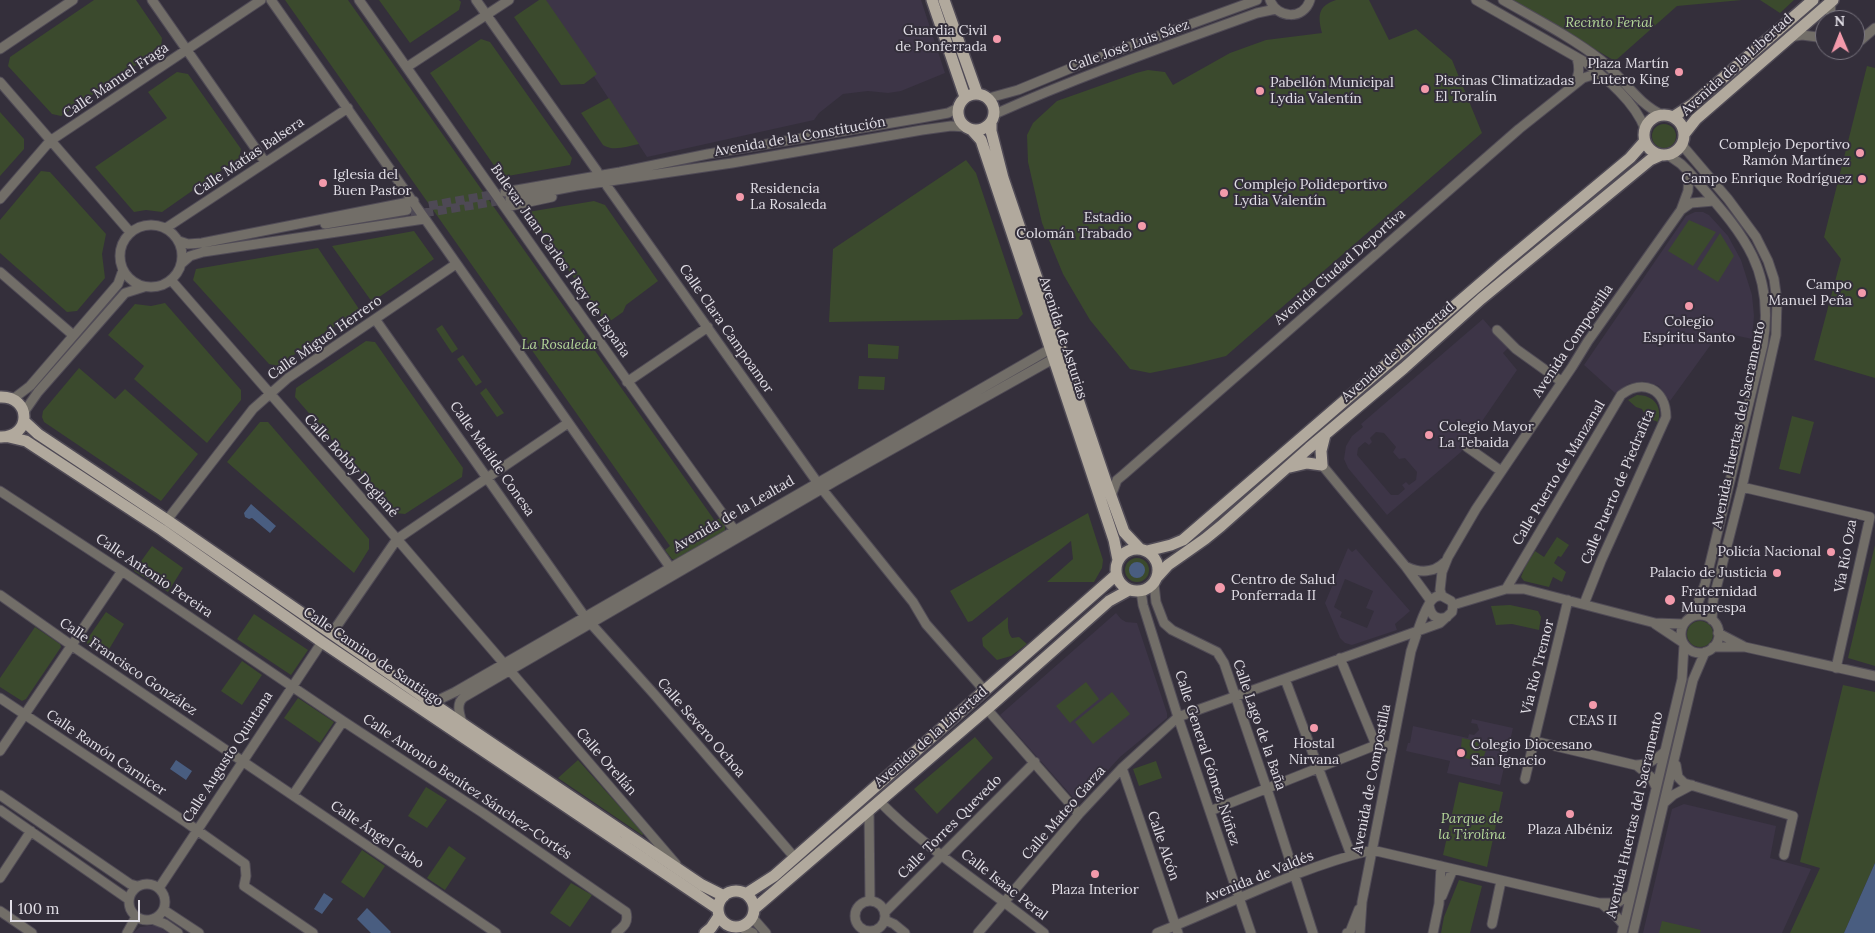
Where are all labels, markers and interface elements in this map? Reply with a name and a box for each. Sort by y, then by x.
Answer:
north arrow [1815,10,1865,60]
street label: Avenida de la Libertad [1678,11,1796,119]
text: N [1834,12,1845,30]
park label: Recinto Ferial [1565,15,1653,31]
street label: Calle José Luis Sáez [1066,16,1192,76]
place label: Guardia Civil de Ponferrada [895,23,987,56]
marker: Guardia Civil de Ponferrada [991,33,1003,45]
street label: Calle Manuel Fraga [60,39,172,123]
place label: Plaza Martín Lutero King [1587,56,1669,88]
marker: Plaza Martín Lutero King [1673,66,1685,78]
place label: Piscinas Climatizadas El Toralín [1435,73,1574,105]
place label: Pabellón Municipal Lydia Valentín [1270,75,1394,108]
marker: Piscinas Climatizadas El Toralín [1419,83,1431,95]
marker: Pabellón Municipal Lydia Valentín [1254,85,1266,97]
street label: Calle Matías Balsera [191,114,307,200]
street label: Avenida de la Constitución [713,114,887,160]
place label: Complejo Deportivo Ramón Martínez [1719,137,1850,170]
marker: Complejo Deportivo Ramón Martínez [1854,147,1866,159]
street label: Bulevar Juan Carlos I Rey de España [487,161,633,361]
place label: Iglesia del Buen Pastor [333,167,411,200]
place label: Campo Enrique Rodríguez [1681,171,1852,187]
marker: Campo Enrique Rodríguez [1856,173,1868,185]
marker: Iglesia del Buen Pastor [317,177,329,189]
place label: Complejo Polideportivo Lydia Valentín [1234,177,1387,210]
place label: Residencia La Rosaleda [750,181,827,213]
marker: Complejo Polideportivo Lydia Valentín [1218,187,1230,199]
marker: Residencia La Rosaleda [734,191,746,203]
street label: Avenida Ciudad Deportiva [1271,205,1409,329]
place label: Estadio Colomán Trabado [1016,210,1132,242]
marker: Estadio Colomán Trabado [1136,220,1148,232]
street label: Calle Clara Campoamor [675,261,777,397]
street label: Avenida de Asturias [1035,275,1091,401]
place label: Campo Manuel Peña [1768,277,1852,310]
street label: Avenida Compostilla [1529,281,1617,401]
marker: Campo Manuel Peña [1856,287,1868,299]
street label: Calle Miguel Herrero [265,292,385,384]
street label: Avenida de la Libertad [1338,298,1458,406]
marker: Colegio Espíritu Santo [1683,300,1695,312]
place label: Colegio Espíritu Santo [1643,314,1735,347]
street label: Avenida Huertas del Sacramento [1709,320,1769,530]
park label: La Rosaleda [521,337,597,353]
street label: Calle Matilde Conesa [446,398,538,520]
street label: Calle Puerto de Manzanal [1509,398,1609,548]
street label: Calle Puerto de Piedrafita [1578,407,1658,567]
street label: Calle Bobby Deglané [300,411,402,521]
place label: Colegio Mayor La Tebaida [1439,419,1534,452]
marker: Colegio Mayor La Tebaida [1423,429,1435,441]
street label: Avenida de la Lealtad [671,473,797,555]
street label: Vía Río Oza [1831,518,1861,594]
street label: Calle Antonio Pereira [92,531,216,621]
place label: Policía Nacional [1718,544,1821,560]
marker: Policía Nacional [1825,546,1837,558]
place label: Palacio de Justicia [1649,565,1767,581]
marker: Palacio de Justicia [1771,567,1783,579]
place label: Centro de Salud Ponferrada II [1231,572,1335,604]
marker: Centro de Salud Ponferrada II [1213,581,1227,595]
place label: Fraternidad Muprespa [1681,584,1757,616]
marker: Fraternidad Muprespa [1663,593,1677,607]
street label: Calle Camino de Santiago [300,604,446,710]
street label: Calle Francisco González [56,615,200,719]
street label: Vía Río Tremor [1518,618,1558,716]
street label: Calle Lago de la Baña [1229,657,1289,793]
street label: Calle General Gómez Núñez [1171,668,1243,848]
street label: Calle Severo Ochoa [653,675,749,781]
street label: Avenida de la Libertad [871,683,991,791]
street label: Calle Augusto Quintana [179,688,277,826]
marker: CEAS II [1587,699,1599,711]
street label: Avenida de Compostilla [1349,703,1395,855]
street label: Calle Ramón Carnicer [43,707,169,799]
street label: Avenida Huertas del Sacramento [1603,710,1667,920]
street label: Calle Antonio Benítez Sánchez-Cortés [359,711,575,863]
place label: CEAS II [1569,713,1617,729]
marker: Hostal Nirvana [1308,722,1320,734]
street label: Calle Orellán [572,725,640,799]
place label: Hostal Nirvana [1289,736,1339,769]
place label: Colegio Diocesano San Ignacio [1471,737,1592,770]
marker: Colegio Diocesano San Ignacio [1455,747,1467,759]
street label: Calle Mateo Garza [1019,763,1109,863]
street label: Calle Torres Quevedo [894,771,1006,883]
street label: Calle Ángel Cabo [327,797,427,873]
marker: Plaza Albéniz [1564,808,1576,820]
street label: Calle Alcón [1143,809,1183,883]
park label: Parque de la Tirolina [1438,811,1506,844]
place label: Plaza Albéniz [1527,822,1613,838]
street label: Calle Isaac Peral [957,846,1051,924]
street label: Avenida de Valdés [1202,847,1316,907]
marker: Plaza Interior [1089,868,1101,880]
place label: Plaza Interior [1051,882,1139,898]
scale bar [12,890,142,922]
text: 100 m [18,899,59,918]

